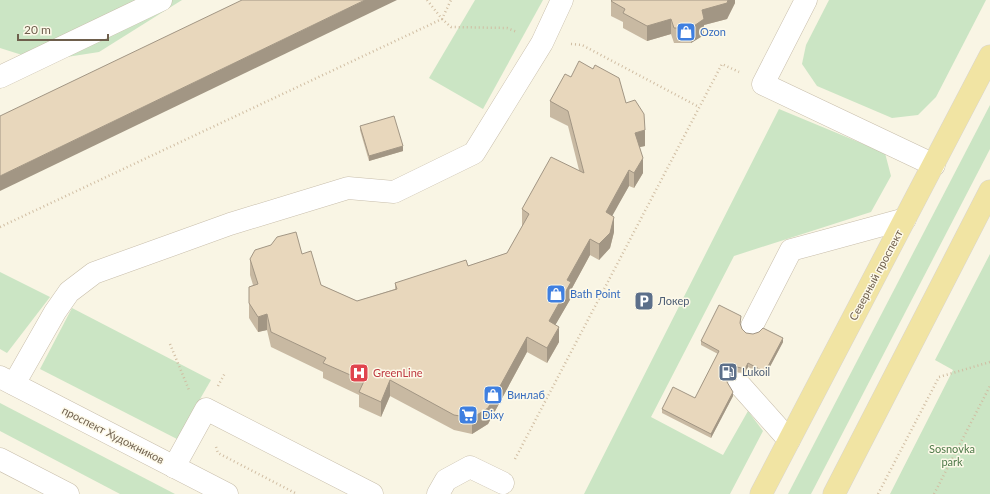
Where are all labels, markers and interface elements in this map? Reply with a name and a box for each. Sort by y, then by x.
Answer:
scale bar [18,16,108,42]
shop icon: Ozon [675,21,697,43]
text: 20 m [24,22,51,37]
place label: Ozon [700,25,726,38]
street label: Северный проспект [846,227,905,322]
shop icon: Bath Point [545,283,567,305]
place label: Bath Point [570,287,621,300]
parking icon: Локер [633,290,655,312]
place label: Локер [657,294,690,307]
fuel station icon: Lukoil [717,361,739,383]
hospital icon: GreenLine [348,362,370,384]
place label: Lukoil [742,365,770,378]
place label: GreenLine [373,366,423,379]
shop icon: Винлаб [482,384,504,406]
place label: Винлаб [507,388,545,401]
street label: проспект Художников [60,403,166,466]
supermarket icon: Dixy [457,404,479,426]
place label: Dixy [482,408,504,421]
park label: Sosnovka park [929,442,975,468]

